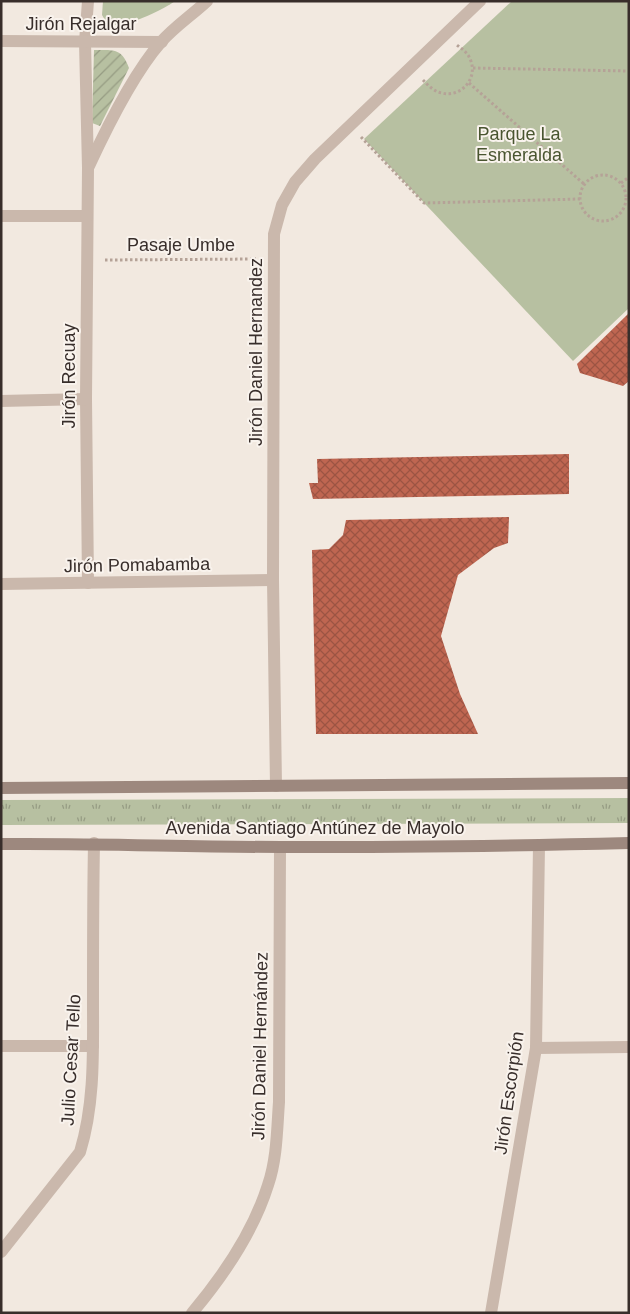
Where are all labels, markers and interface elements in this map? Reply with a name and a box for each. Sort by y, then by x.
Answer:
street label: Jirón Rejalgar [25,14,137,34]
park label: Parque La Esmeralda [476,124,563,165]
street label: Pasaje Umbe [127,235,235,255]
street label: Jirón Daniel Hernandez [246,258,266,446]
street label: Jirón Recuay [59,323,79,429]
street label: Jirón Pomabamba [64,554,211,576]
street label: Avenida Santiago Antúnez de Mayolo [166,818,464,838]
street label: Jirón Daniel Hernández [248,952,272,1140]
street label: Julio Cesar Tello [58,994,84,1126]
street label: Jirón Escorpión [490,1030,528,1156]

